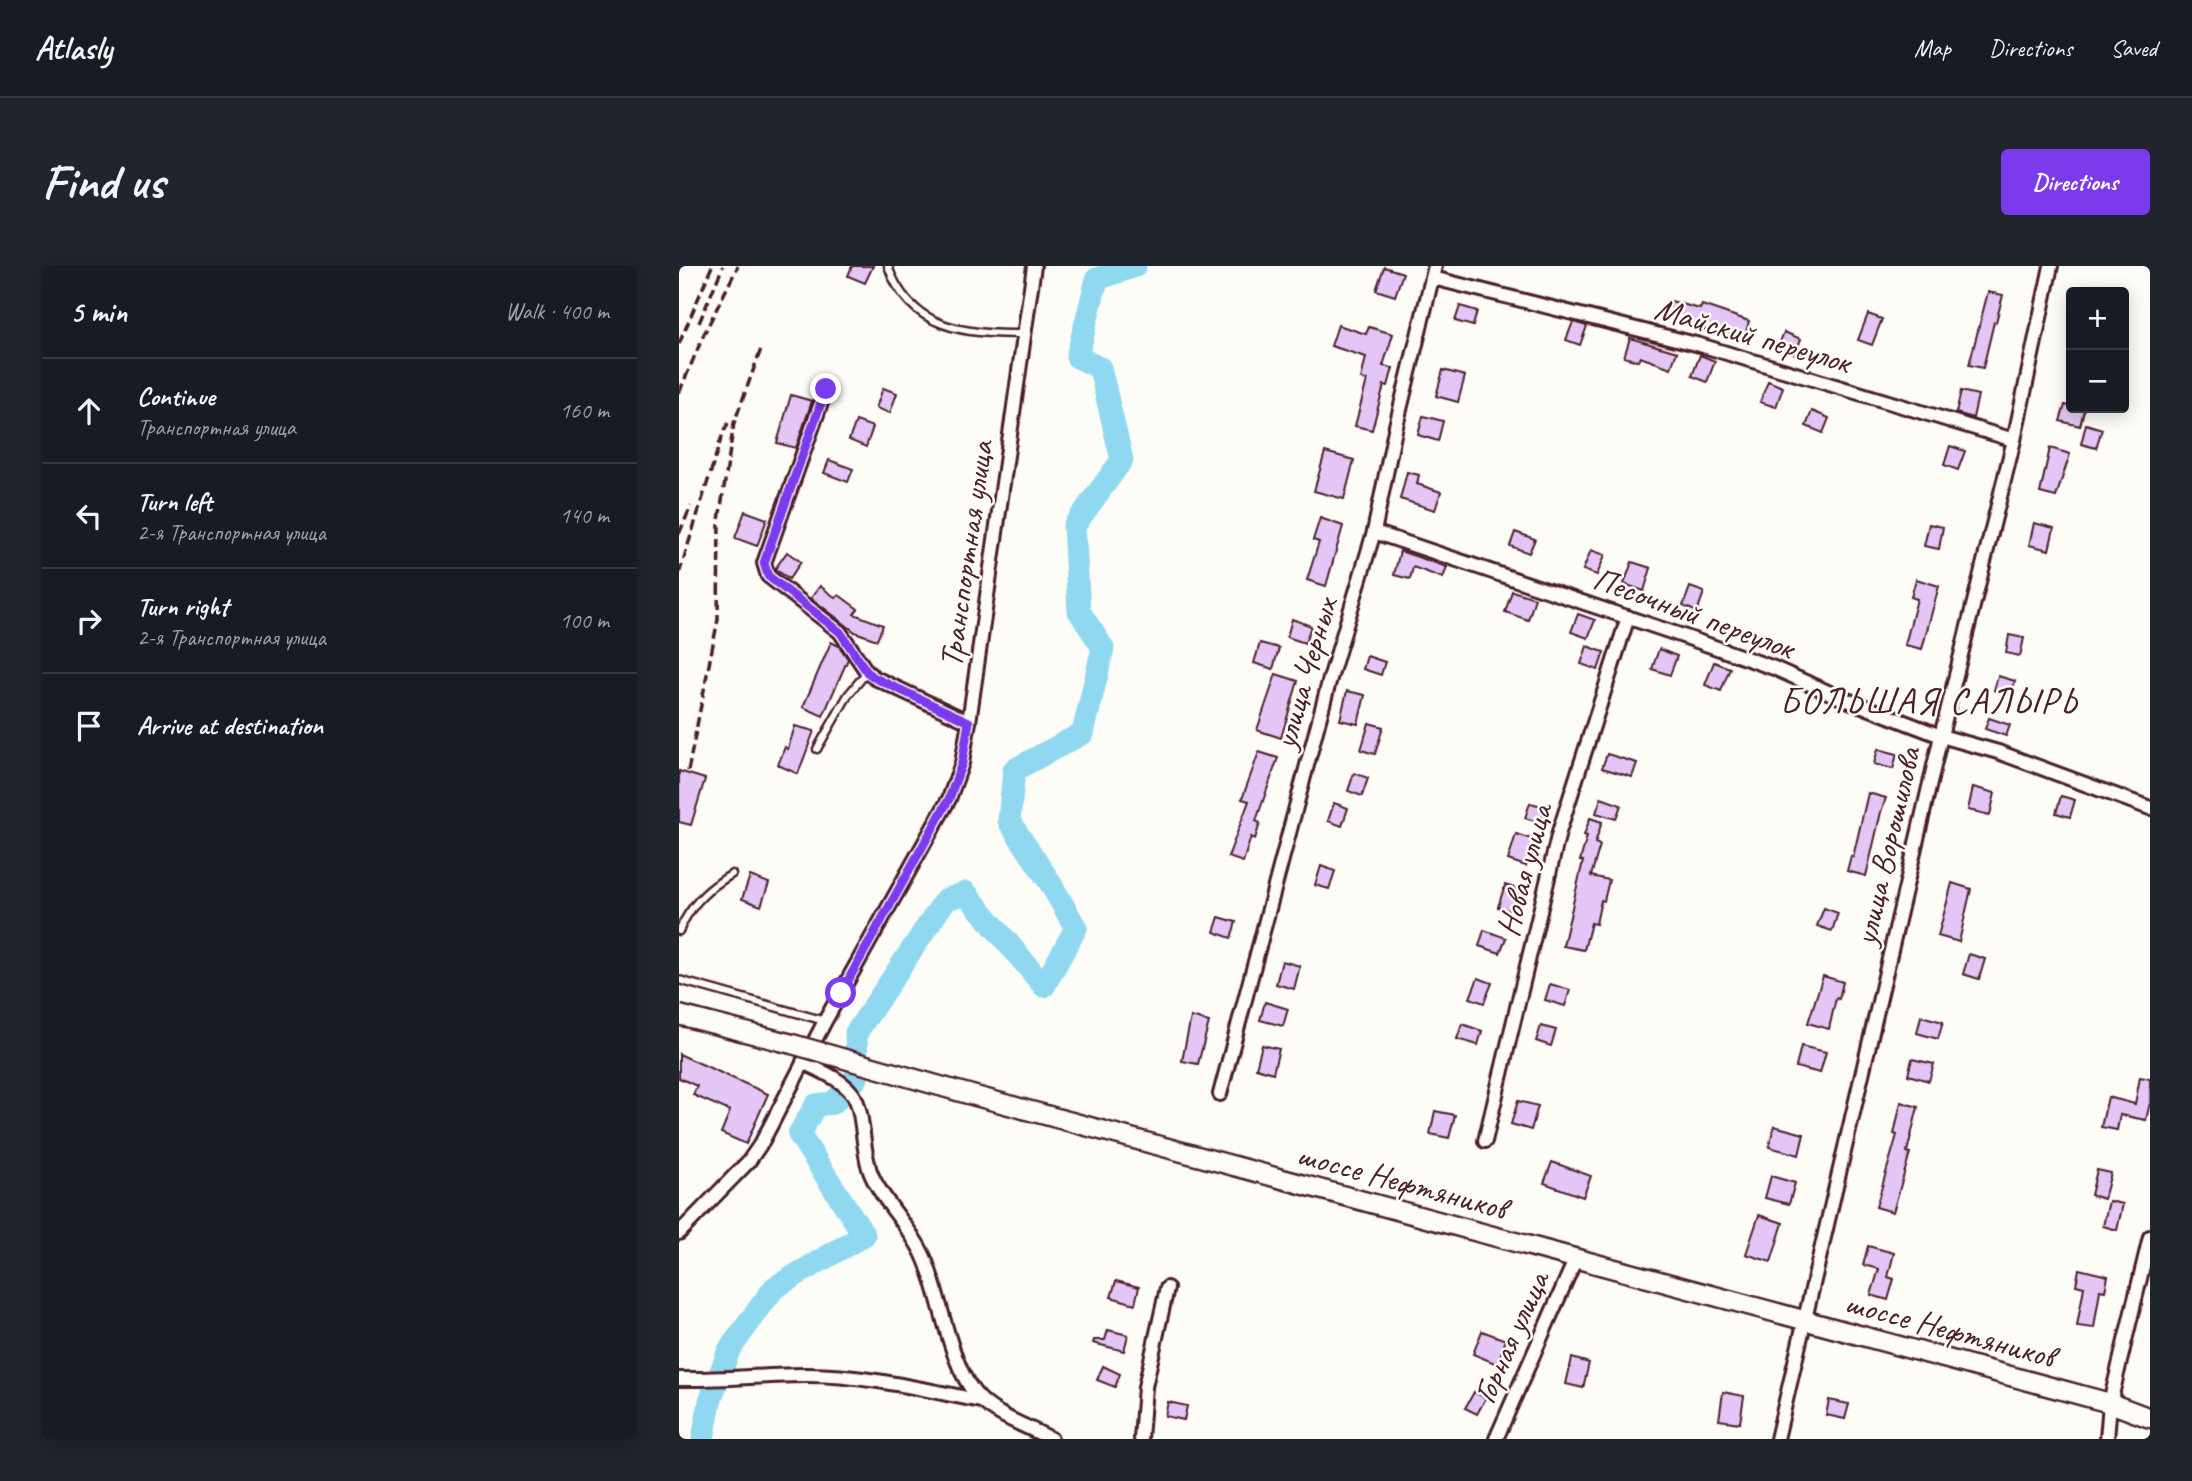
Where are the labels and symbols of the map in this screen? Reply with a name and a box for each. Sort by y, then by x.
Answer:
street label: Майский переулок [1650,287,1858,384]
route end [810,373,841,404]
street label: Транспортная улица [929,436,1003,670]
street label: Песочный переулок [1588,557,1802,670]
street label: улица Черных [1263,591,1347,755]
district label: БОЛЬШАЯ САЛЫРЬ [1780,677,2079,724]
street label: улица Ворошилова [1843,742,1930,951]
street label: Новая улица [1486,797,1562,941]
route start [825,977,856,1008]
street label: шоссе Нефтяников [1293,1133,1516,1230]
street label: Горная улица [1463,1263,1559,1410]
street label: шоссе Нефтяников [1841,1281,2064,1378]

